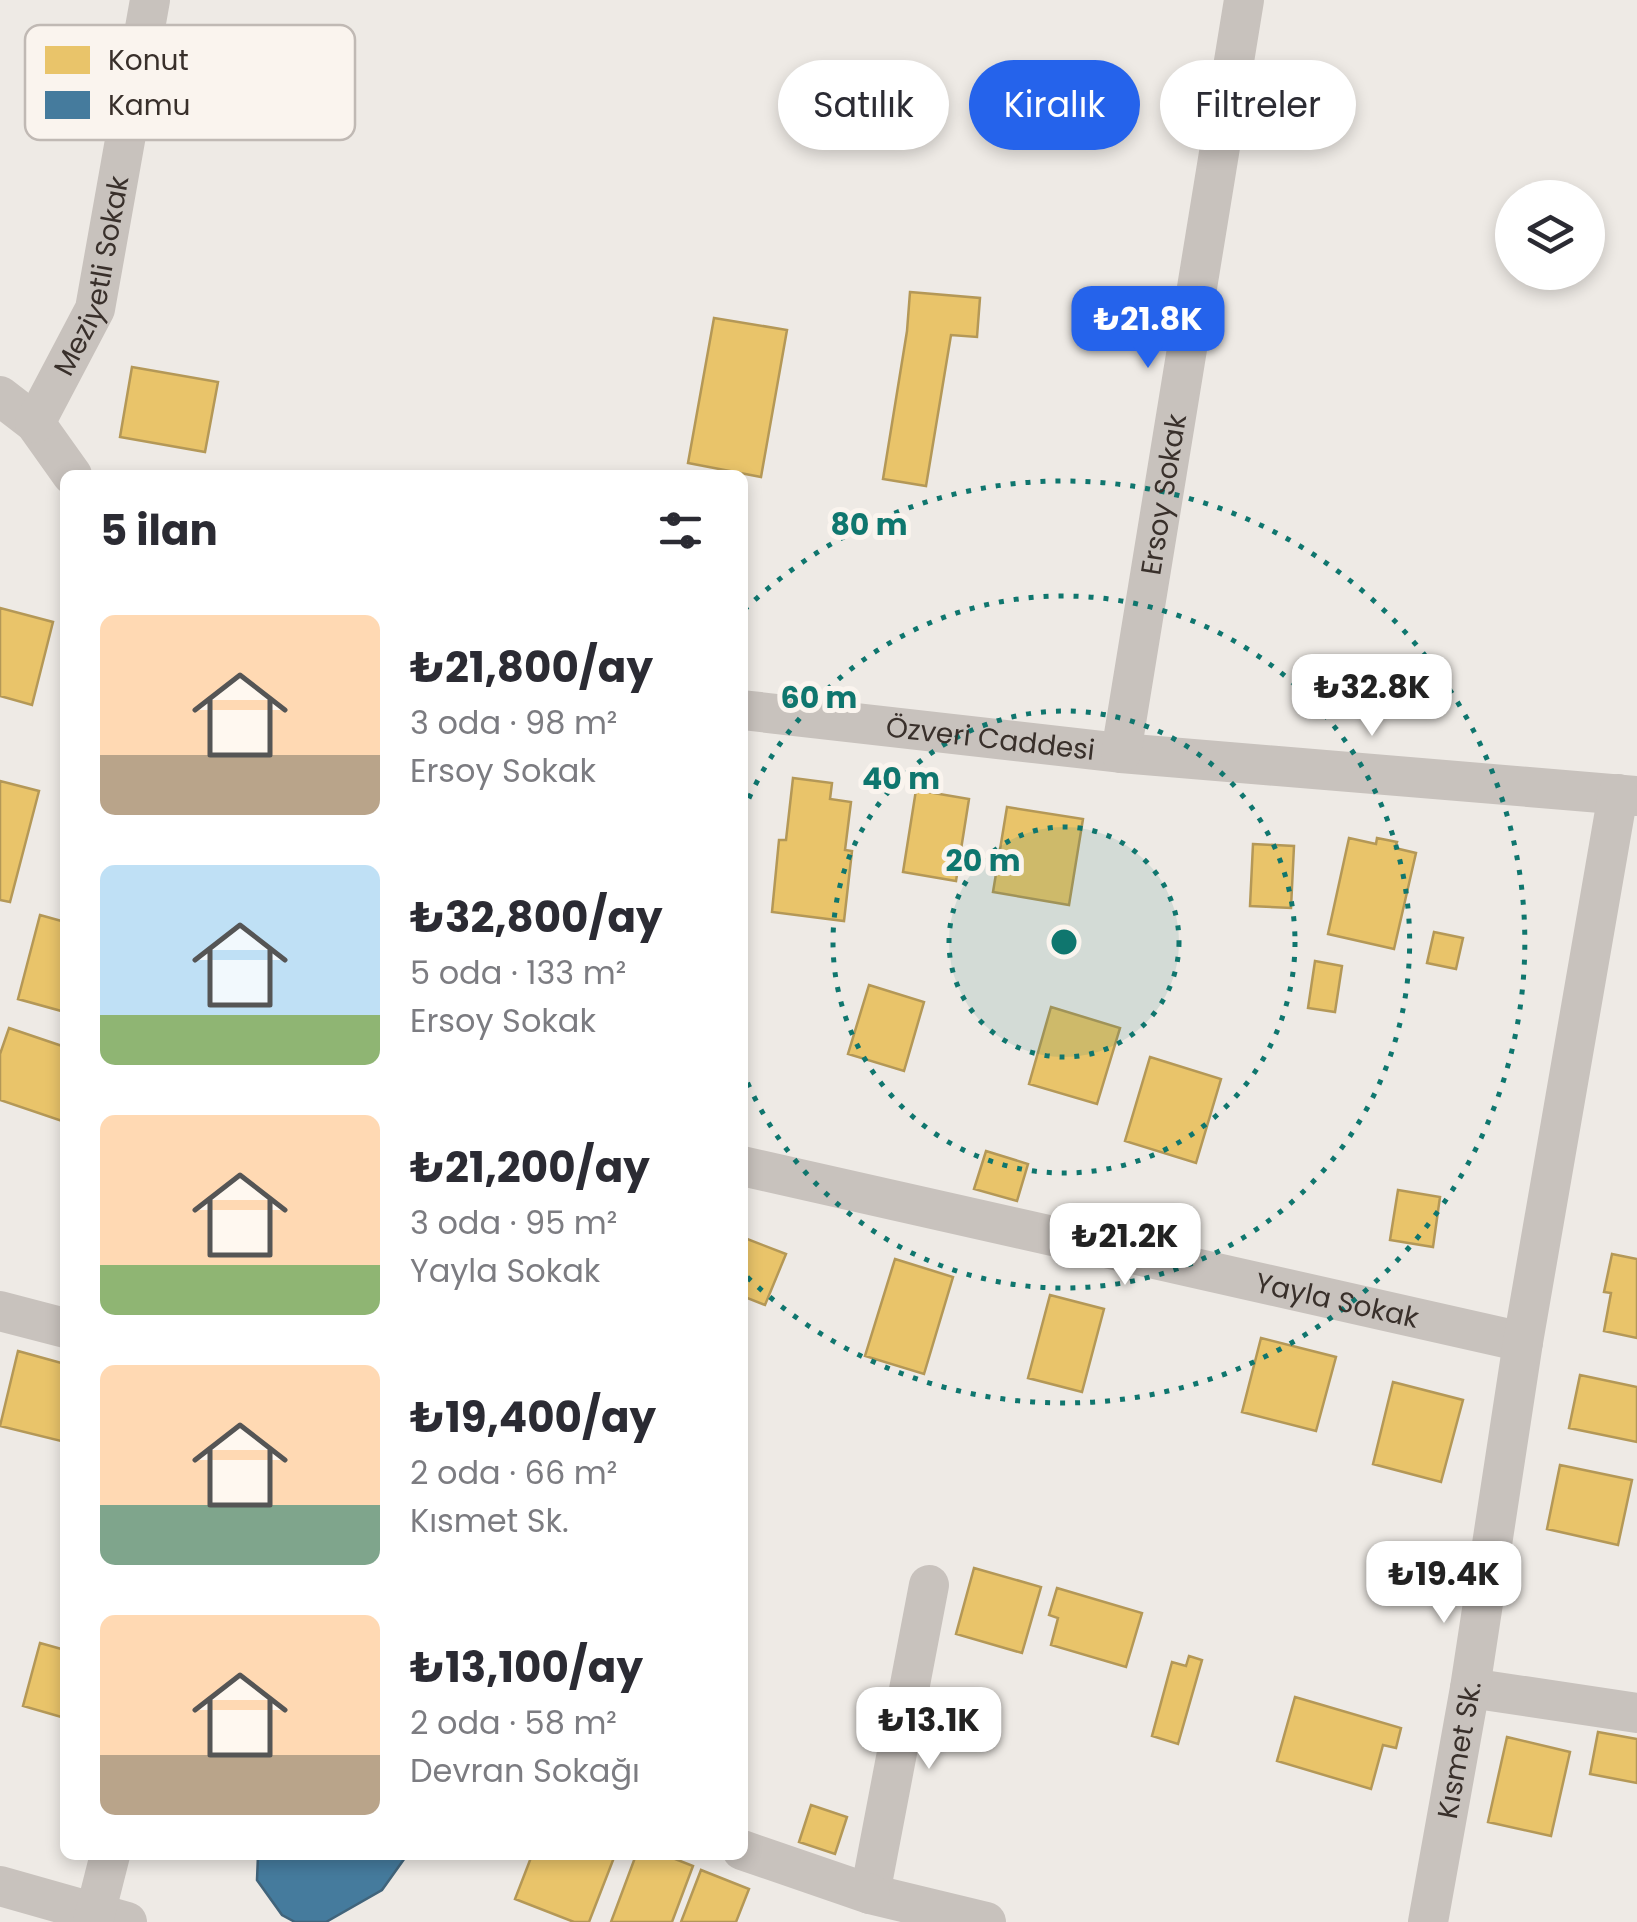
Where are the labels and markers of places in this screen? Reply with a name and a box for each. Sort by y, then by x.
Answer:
pin: ₺21.8K [1067,286,1229,371]
pin: ₺32.8K [1291,654,1453,739]
centre of rings [1046,924,1082,960]
pin: ₺21.2K [1044,1203,1206,1288]
pin: ₺19.4K [1363,1541,1525,1626]
pin: ₺13.1K [848,1687,1010,1772]

